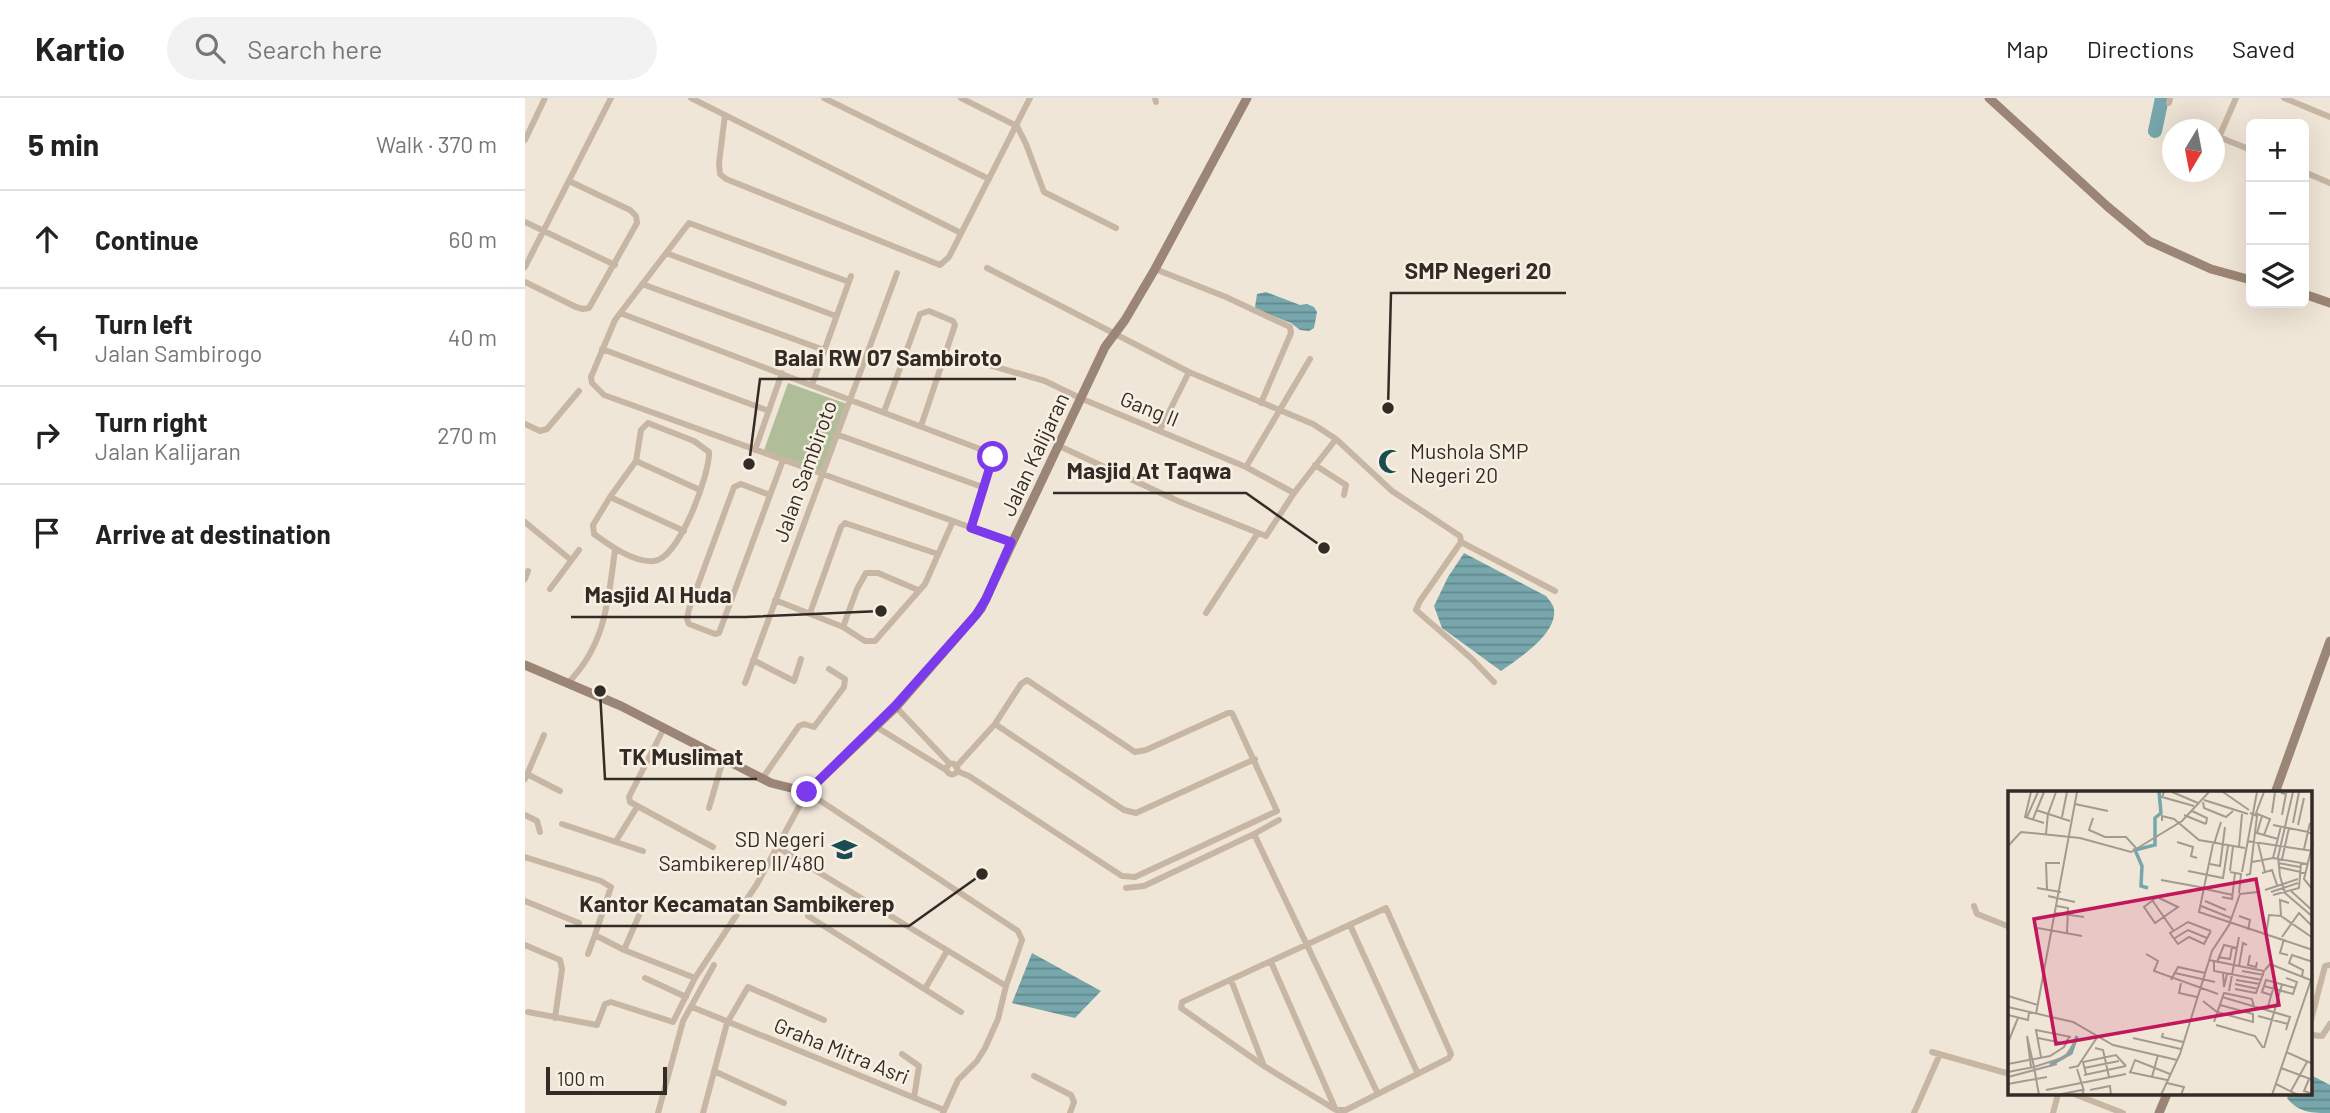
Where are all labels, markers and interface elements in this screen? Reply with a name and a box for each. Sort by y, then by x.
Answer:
search box [167,17,657,80]
text: Kartio [35,28,125,68]
icon: search [191,29,229,67]
text: Search here [247,33,382,64]
text: Map [2006,34,2049,63]
text: Directions [2087,34,2194,63]
text: Saved [2232,34,2295,63]
north arrow [2162,119,2225,182]
map controls [2246,119,2309,308]
button: + [2246,119,2309,182]
text: 5 min [28,126,99,162]
text: Walk · 370 m [376,130,497,158]
button: − [2246,182,2309,245]
icon: ahead [28,220,66,258]
text: Continue [95,224,199,255]
text: 60 m [449,225,497,253]
button: layers [2246,245,2309,308]
callout: SMP Negeri 20 [1391,249,1566,293]
text: SMP Negeri 20 [1405,256,1551,284]
text: Turn left [95,308,193,339]
icon: left [28,318,66,356]
text: 40 m [448,323,497,351]
callout: Balai RW 07 Sambiroto [760,335,1016,379]
text: Jalan Sambirogo [95,339,262,367]
text: Balai RW 07 Sambiroto [774,343,1002,371]
street label: Gang II [1117,385,1183,431]
street label: Jalan Kalijaran [995,388,1073,520]
street label: Jalan Sambiroto [767,397,841,545]
text: Turn right [95,406,208,437]
icon: right [28,416,66,454]
text: 270 m [437,421,497,449]
text: Jalan Kalijaran [95,437,241,465]
place label: Mushola SMP Negeri 20 [1410,438,1528,487]
route start [977,441,1008,472]
mosque icon: Mushola SMP Negeri 20 [1376,448,1404,476]
callout: Masjid At Taqwa [1053,449,1246,493]
text: Masjid At Taqwa [1067,456,1231,484]
icon: arrive [28,514,66,552]
text: Arrive at destination [95,518,331,549]
callout: Masjid Al Huda [571,573,746,617]
text: Masjid Al Huda [584,580,732,608]
callout: TK Muslimat [605,735,757,779]
text: TK Muslimat [619,742,743,770]
route end [791,776,822,807]
inset map [2008,791,2312,1096]
place label: SD Negeri Sambikerep II/480 [658,826,825,875]
school or university icon: SD Negeri Sambikerep II/480 [831,836,859,864]
callout: Kantor Kecamatan Sambikerep [565,882,909,926]
text: Kantor Kecamatan Sambikerep [579,889,895,917]
street label: Graha Mitra Asri [771,1011,913,1089]
scale bar [546,1064,667,1096]
text: 100 m [557,1067,605,1090]

